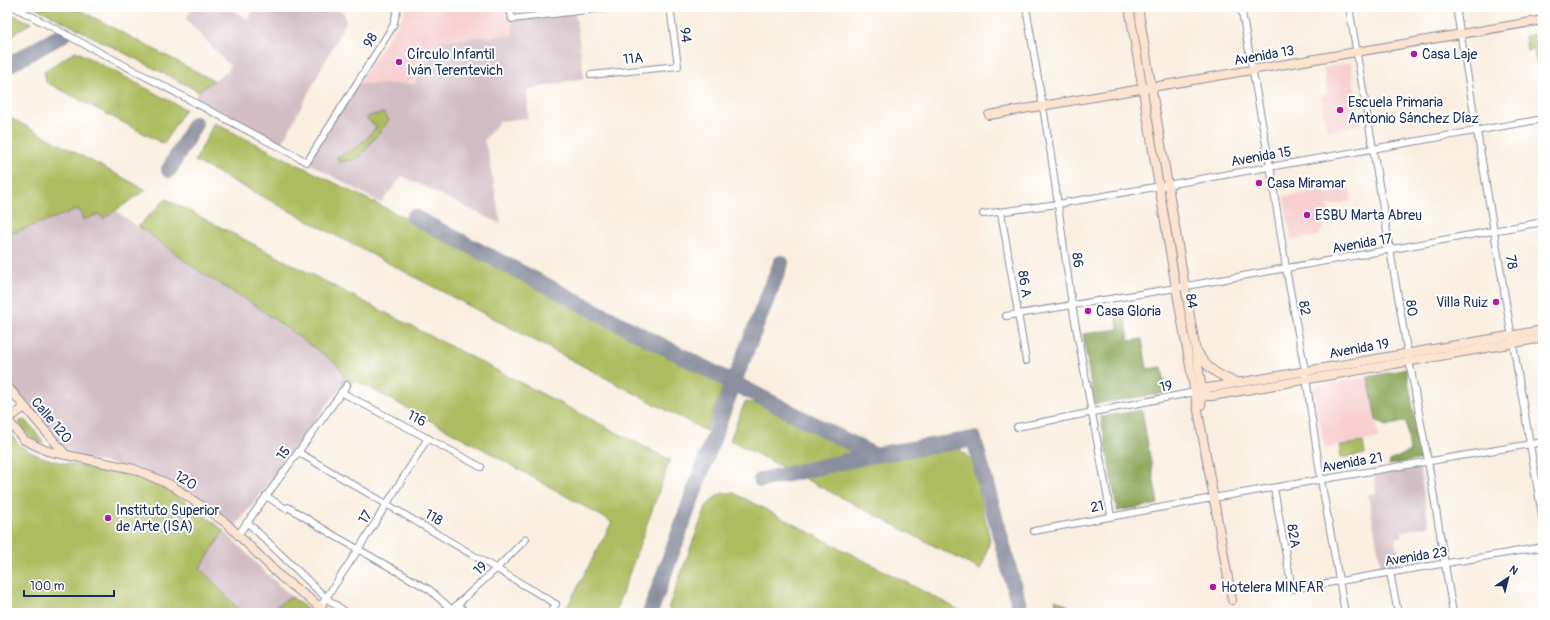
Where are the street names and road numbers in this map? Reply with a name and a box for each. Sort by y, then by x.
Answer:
street label: 94 [676,26,695,44]
street label: 98 [359,30,381,51]
street label: Avenida 13 [1232,42,1296,69]
street label: 11A [622,49,644,68]
street label: Avenida 15 [1230,143,1293,170]
street label: Avenida 17 [1331,230,1394,257]
street label: 86 [1068,251,1087,269]
street label: 78 [1502,253,1521,271]
street label: 86 A [1014,269,1035,299]
street label: 84 [1182,292,1201,310]
street label: 80 [1402,298,1421,318]
street label: 82 [1295,299,1314,317]
street label: Avenida 19 [1328,335,1390,362]
street label: 19 [1158,377,1174,396]
street label: Calle 120 [28,394,76,447]
street label: 116 [404,406,429,430]
street label: 15 [273,443,294,464]
street label: Avenida 21 [1320,449,1384,476]
street label: 120 [172,467,200,494]
street label: 21 [1089,497,1105,516]
street label: 118 [422,506,446,529]
street label: 17 [355,507,376,527]
street label: 82A [1283,523,1304,549]
street label: Avenida 23 [1384,543,1449,570]
street label: 19 [470,558,491,579]

